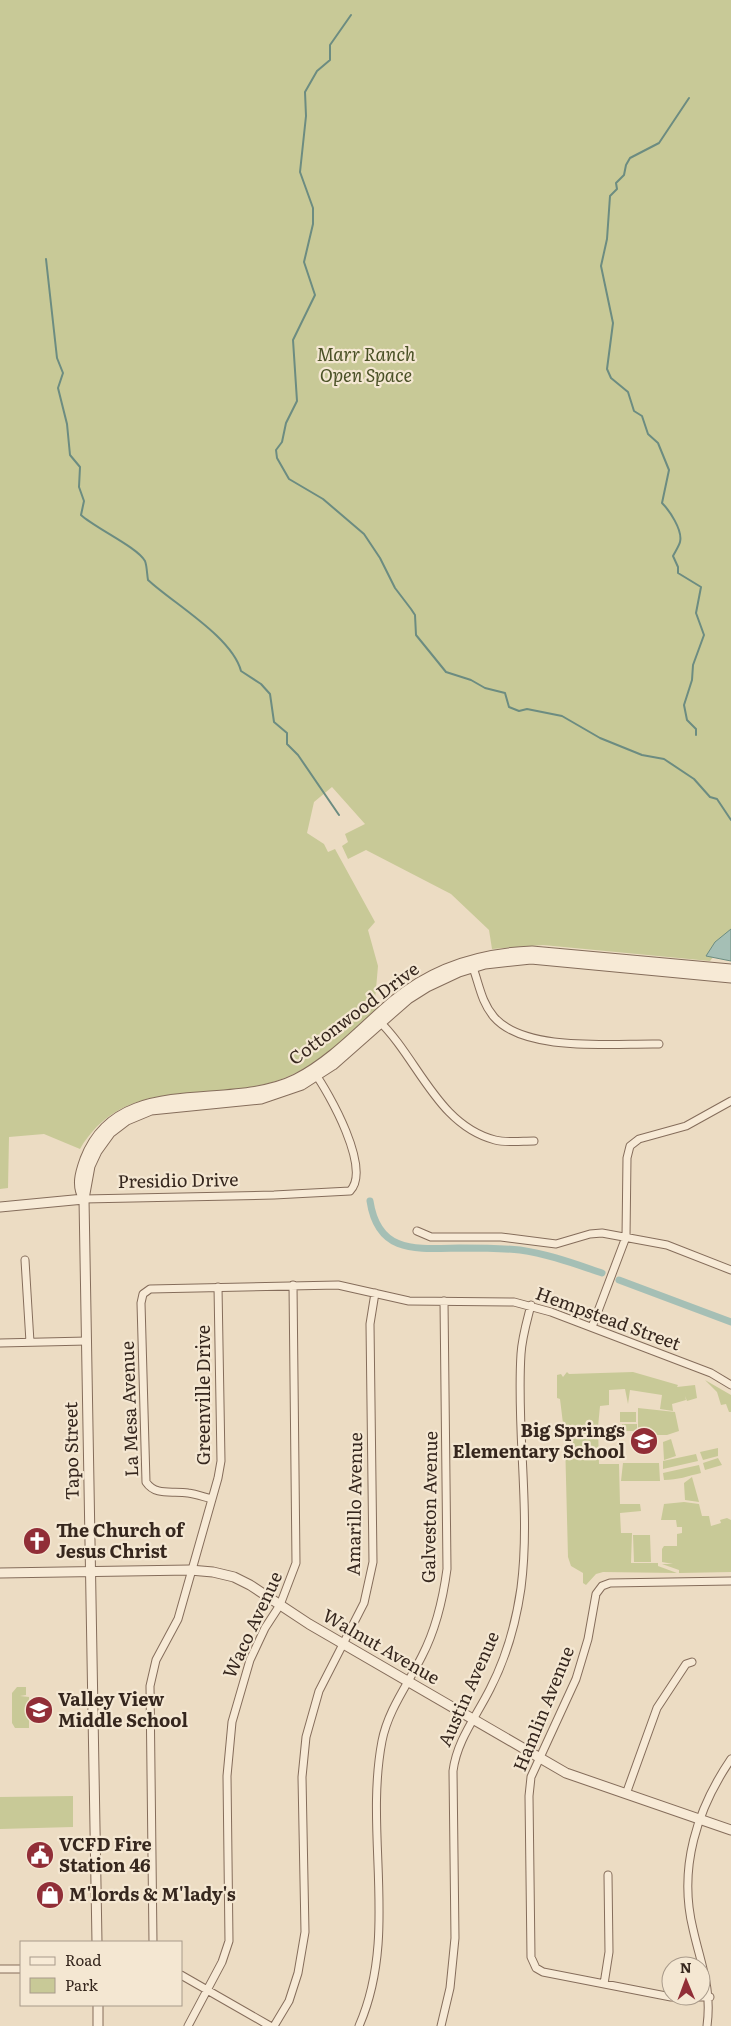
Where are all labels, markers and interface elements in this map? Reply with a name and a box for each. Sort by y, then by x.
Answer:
park label: Marr Ranch Open Space [317,340,416,388]
street label: Cottonwood Drive [282,955,424,1071]
street label: Presidio Drive [117,1165,239,1194]
street label: Hempstead Street [532,1279,685,1357]
street label: Greenville Drive [189,1325,216,1465]
street label: La Mesa Avenue [113,1341,144,1478]
street label: Tapo Street [56,1401,85,1500]
place label: Big Springs Elementary School [453,1416,625,1464]
school or university icon: Big Springs Elementary School [629,1426,659,1456]
street label: Galveston Avenue [414,1431,443,1583]
street label: Amarillo Avenue [339,1432,368,1576]
place label: The Church of Jesus Christ [56,1516,186,1564]
church icon: The Church of Jesus Christ [22,1526,52,1556]
street label: Waco Avenue [215,1566,288,1682]
street label: Walnut Avenue [318,1601,445,1690]
street label: Austin Avenue [430,1626,505,1750]
street label: Hamlin Avenue [505,1642,580,1775]
place label: Valley View Middle School [58,1685,188,1733]
school or university icon: Valley View Middle School [24,1695,54,1725]
place label: VCFD Fire Station 46 [59,1830,152,1878]
public building icon: VCFD Fire Station 46 [25,1840,55,1870]
shop icon: M'lords & M'lady's [35,1880,65,1910]
place label: M'lords & M'lady's [69,1880,236,1907]
legend [20,1941,182,2006]
text: Road [65,1948,101,1971]
north arrow [661,1956,711,2006]
text: N [680,1957,692,1977]
text: Park [65,1973,99,1996]

